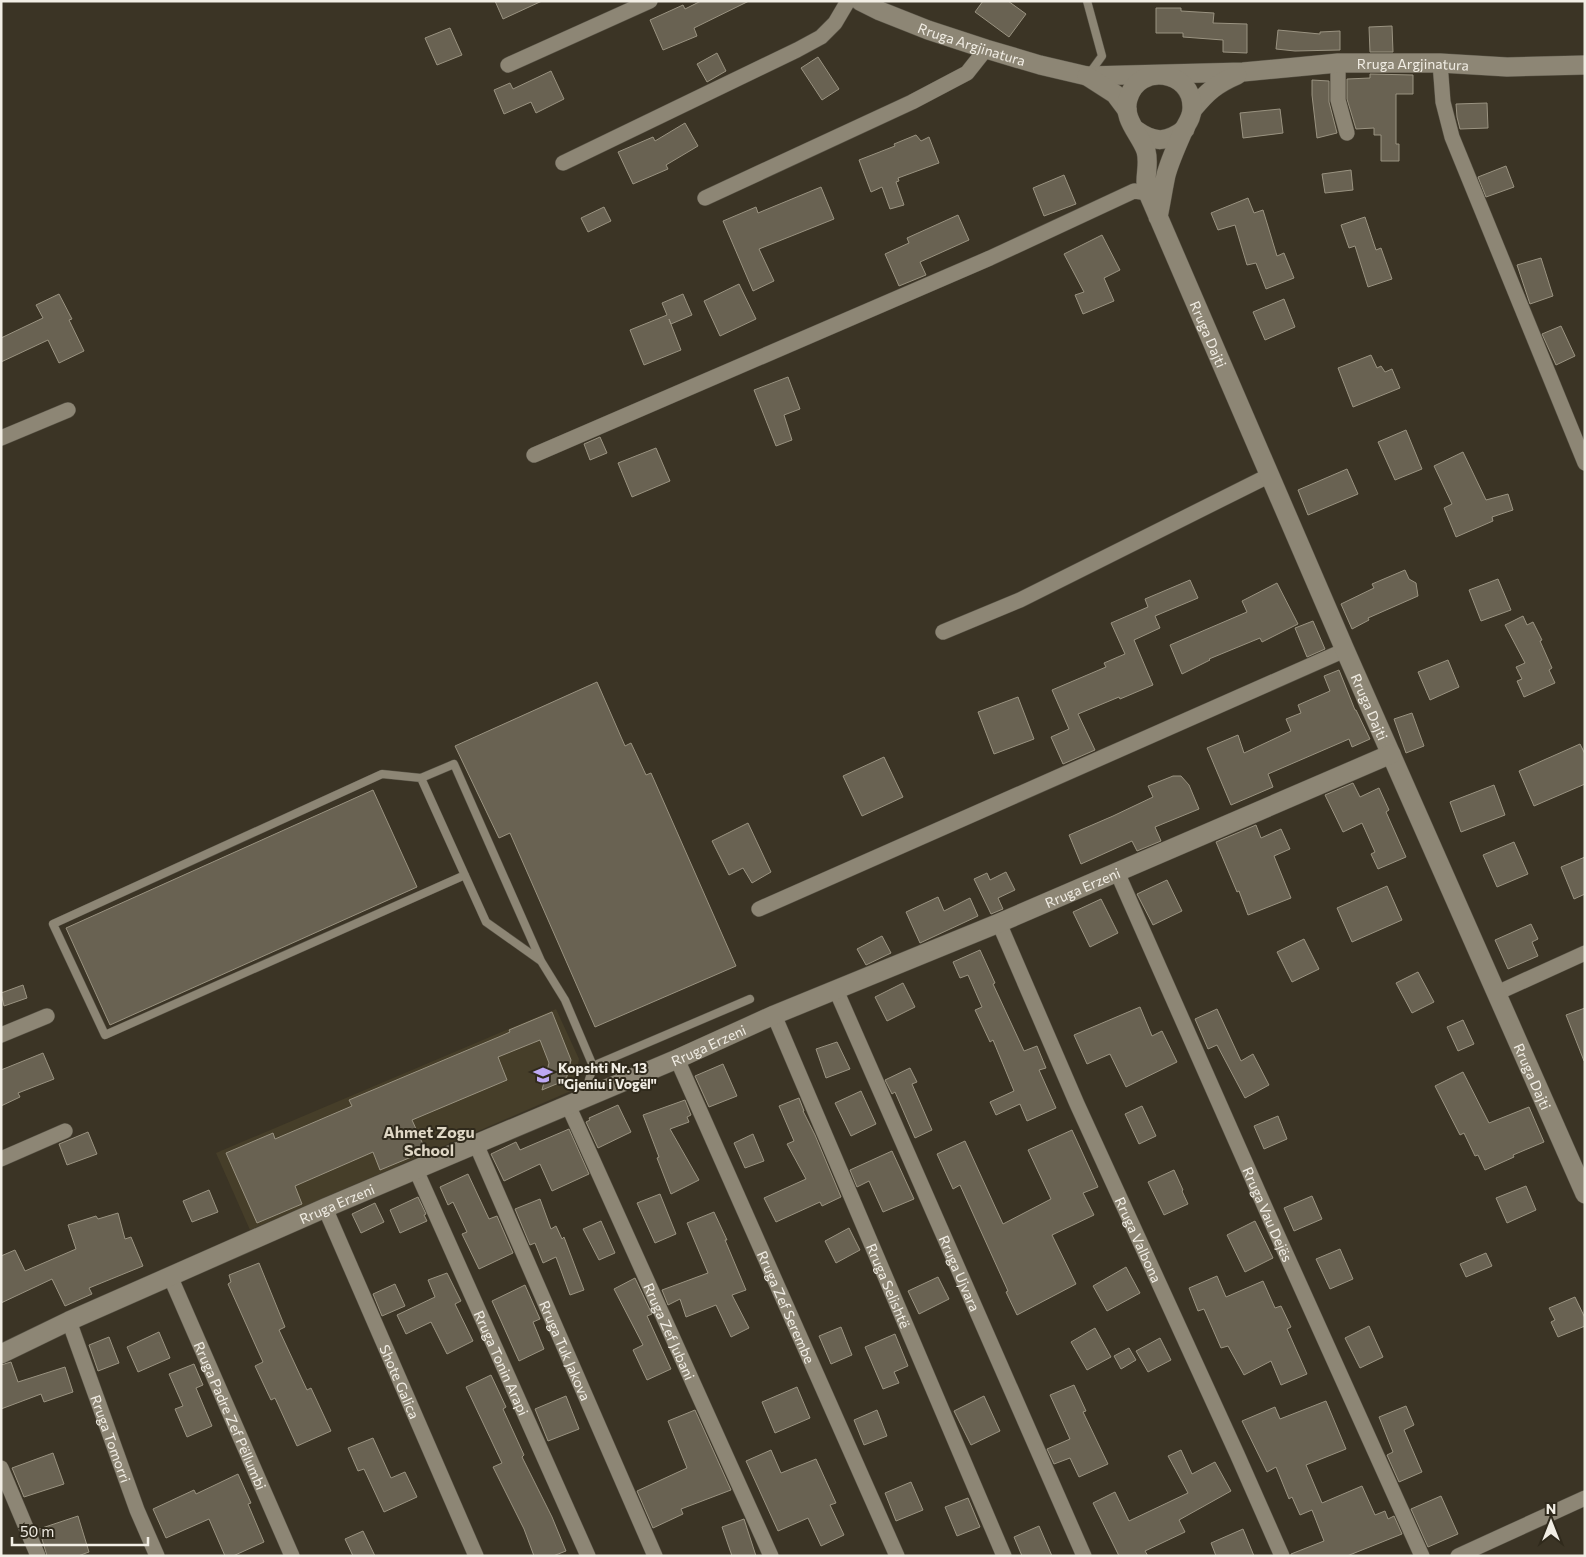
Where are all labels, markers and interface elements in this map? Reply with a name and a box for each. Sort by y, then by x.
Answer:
street label: Rruga Argjinatura [916,18,1028,69]
street label: Rruga Argjinatura [1357,55,1469,73]
street label: Rruga Dajti [1187,298,1231,370]
street label: Rruga Dajti [1348,671,1392,742]
street label: Rruga Erzeni [1042,863,1123,911]
street label: Rruga Erzeni [668,1021,748,1069]
street label: Rruga Dajti [1511,1040,1555,1112]
place label: Kopshti Nr. 13 "Gjeniu i Vogël" [558,1059,657,1092]
school or university icon: Kopshti Nr. 13 "Gjeniu i Vogël" [532,1064,554,1086]
district label: Ahmet Zogu School [383,1122,475,1159]
street label: Rruga Vau Dejës [1240,1164,1297,1264]
street label: Rruga Erzeni [296,1180,377,1227]
street label: Rruga Valbona [1112,1194,1166,1285]
street label: Rruga Ujvara [936,1232,984,1314]
street label: Rruga Selishtë [863,1241,915,1331]
street label: Rruga Zef Serembe [754,1248,819,1366]
street label: Rruga Zef Jubani [641,1280,699,1382]
street label: Rruga Tuk Jakova [536,1298,595,1403]
street label: Rruga Tonin Arapi [471,1308,533,1418]
street label: Rruga Padre Zef Pëllumbi [191,1339,270,1492]
street label: Shote Galica [377,1342,424,1421]
street label: Rruga Tomorri [88,1392,135,1485]
north arrow [1526,1497,1576,1547]
text: N [1546,1500,1556,1517]
scale bar [12,1514,149,1546]
text: 50 m [20,1522,54,1540]

